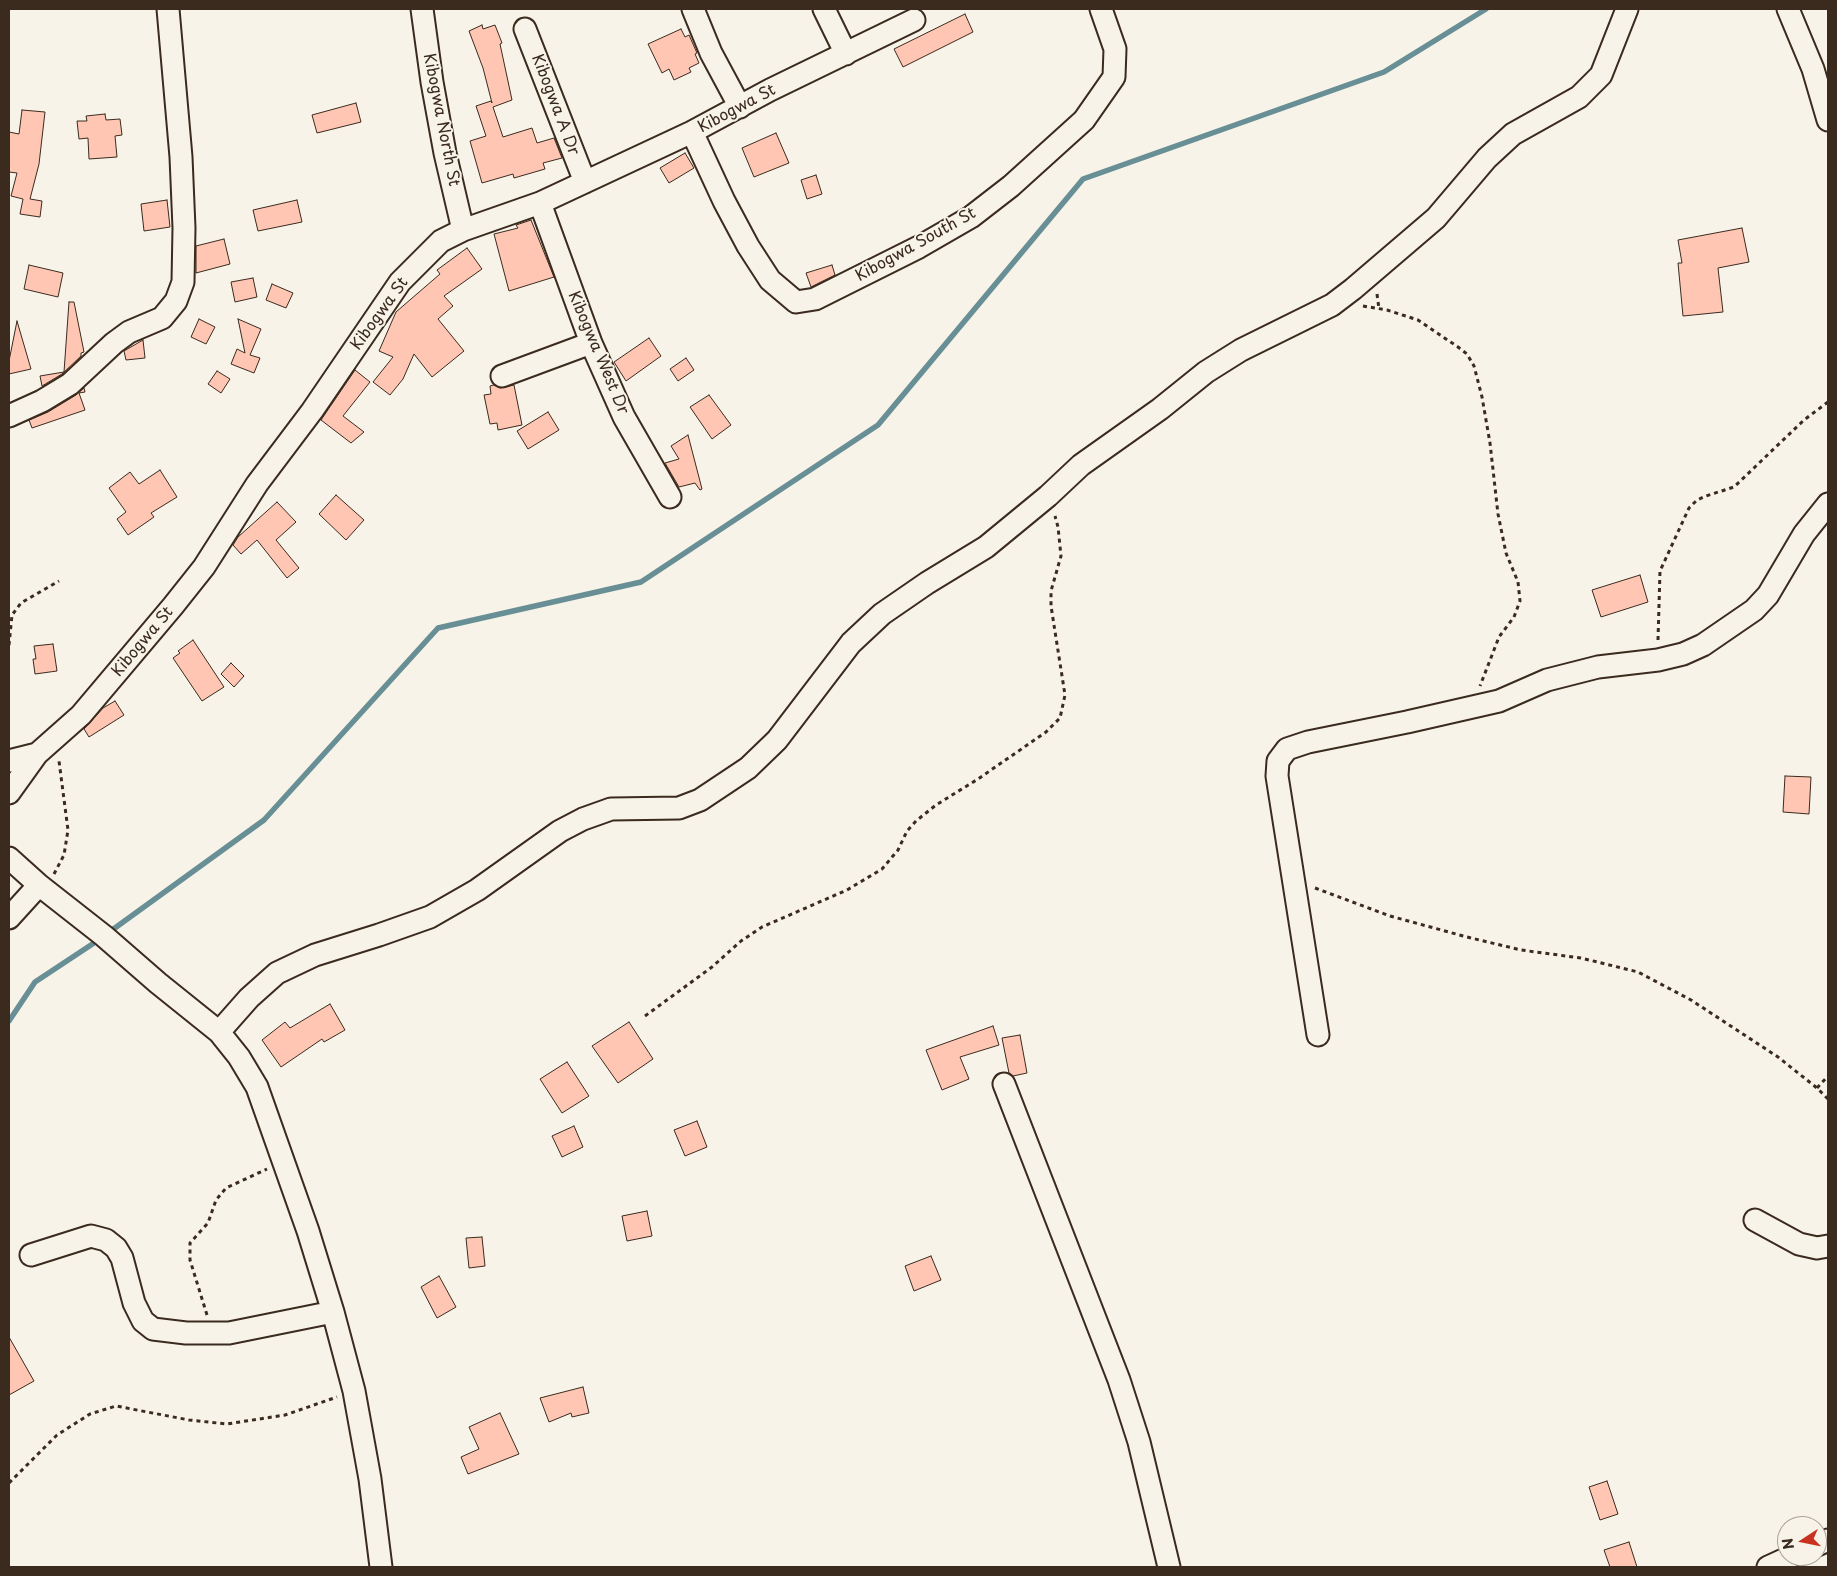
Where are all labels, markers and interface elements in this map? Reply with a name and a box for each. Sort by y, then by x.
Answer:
street label: Kibogwa North St [419,52,463,188]
street label: Kibogwa A Dr [527,52,583,158]
street label: Kibogwa St [695,81,779,137]
street label: Kibogwa South St [853,204,979,286]
street label: Kibogwa St [347,274,413,354]
street label: Kibogwa West Dr [563,289,633,417]
street label: Kibogwa St [108,603,178,681]
north arrow [1777,1516,1827,1566]
text: N [1776,1536,1799,1551]

